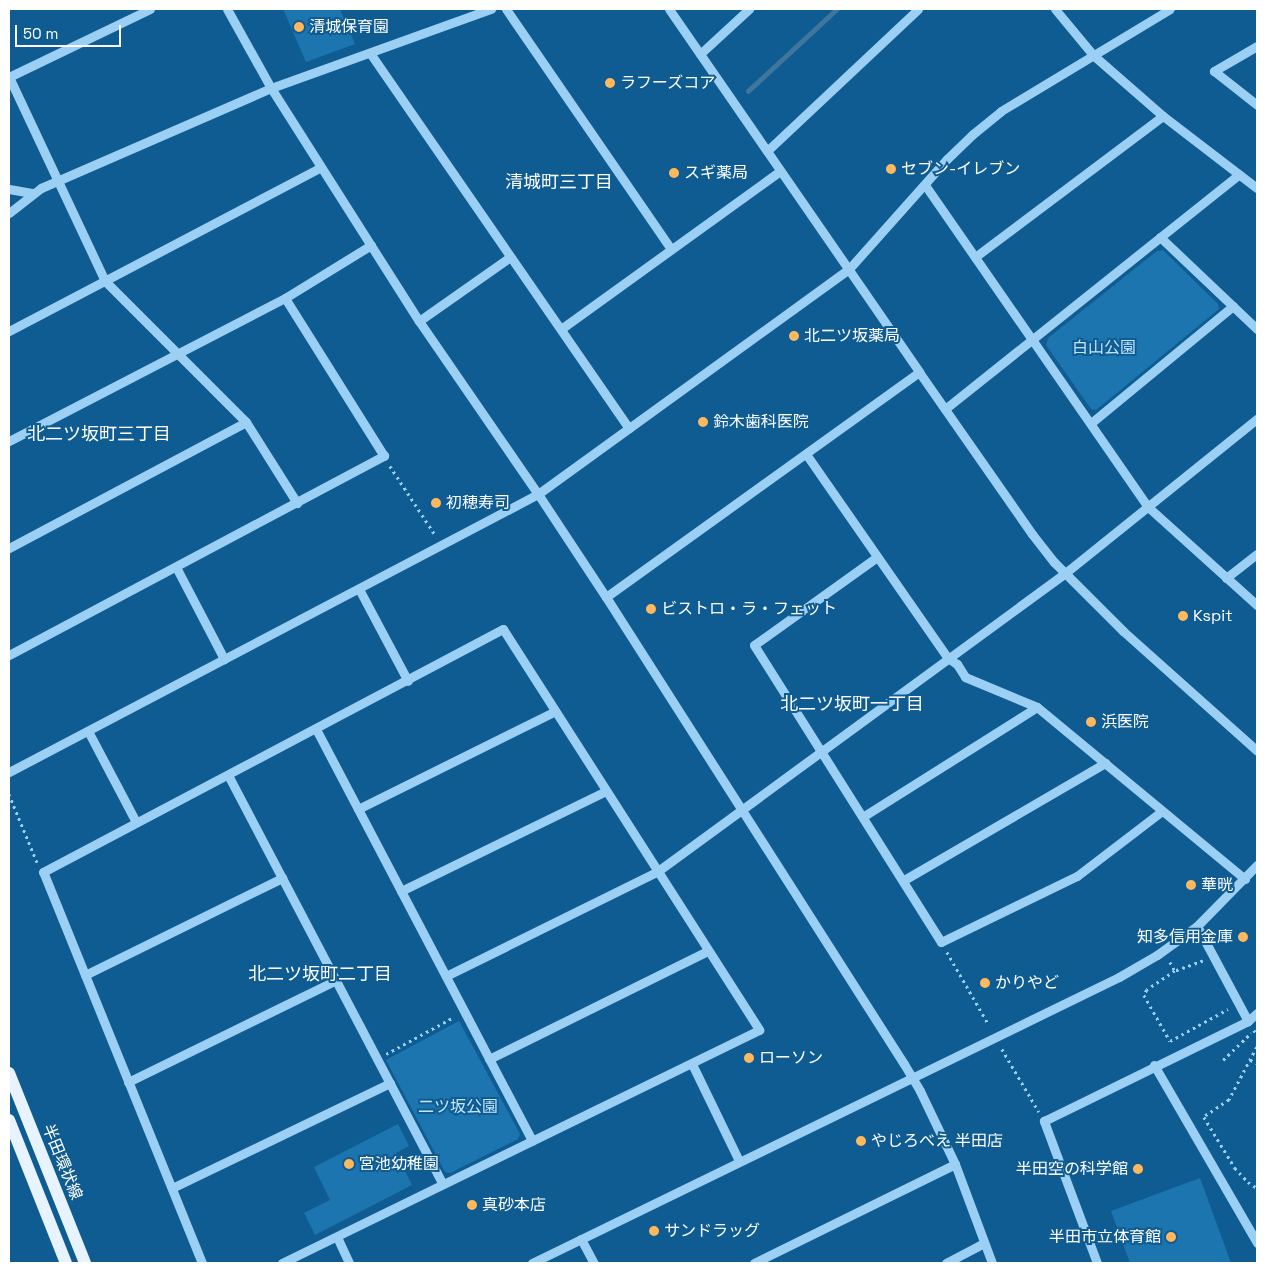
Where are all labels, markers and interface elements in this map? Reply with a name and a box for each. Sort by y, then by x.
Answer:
scale bar [18,15,124,47]
place label: 清城保育園 [309,17,389,37]
marker: 清城保育園 [293,21,305,33]
text: 50 m [23,24,58,43]
place label: ラフーズコア [620,73,716,93]
marker: ラフーズコア [604,77,616,89]
place label: セブン-イレブン [901,159,1020,179]
place label: スギ薬局 [684,163,748,183]
marker: セブン-イレブン [885,163,897,175]
marker: スギ薬局 [668,167,680,179]
district label: 清城町三丁目 [505,171,613,193]
place label: 北二ツ坂薬局 [804,326,900,346]
marker: 北二ツ坂薬局 [788,330,800,342]
park label: 白山公園 [1072,338,1136,358]
place label: 鈴木歯科医院 [713,412,809,432]
marker: 鈴木歯科医院 [697,416,709,428]
district label: 北二ツ坂町三丁目 [27,423,171,445]
place label: 初穂寿司 [446,493,510,513]
marker: 初穂寿司 [430,497,442,509]
place label: ビストロ・ラ・フェット [661,599,837,619]
marker: ビストロ・ラ・フェット [645,603,657,615]
place label: Kspit [1193,606,1233,626]
marker: Kspit [1177,610,1189,622]
district label: 北二ツ坂町一丁目 [780,693,924,715]
place label: 浜医院 [1101,712,1149,732]
marker: 浜医院 [1085,716,1097,728]
place label: 華晄 [1201,875,1233,895]
marker: 華晄 [1185,879,1197,891]
place label: 知多信用金庫 [1137,927,1233,947]
marker: 知多信用金庫 [1237,931,1249,943]
district label: 北二ツ坂町二丁目 [248,963,392,985]
place label: かりやど [995,973,1059,993]
marker: かりやど [979,977,991,989]
place label: ローソン [759,1048,823,1068]
marker: ローソン [743,1052,755,1064]
park label: 二ツ坂公園 [418,1097,498,1117]
street label: 半田環状線 [38,1121,86,1203]
place label: やじろべえ 半田店 [871,1131,1003,1151]
marker: やじろべえ 半田店 [855,1135,867,1147]
place label: 宮池幼稚園 [359,1154,439,1174]
marker: 宮池幼稚園 [343,1158,355,1170]
place label: 半田空の科学館 [1016,1159,1128,1179]
marker: 半田空の科学館 [1132,1163,1144,1175]
place label: 真砂本店 [482,1195,546,1215]
marker: 真砂本店 [466,1199,478,1211]
place label: サンドラッグ [664,1221,760,1241]
marker: サンドラッグ [648,1225,660,1237]
place label: 半田市立体育館 [1049,1227,1161,1247]
marker: 半田市立体育館 [1165,1231,1177,1243]

